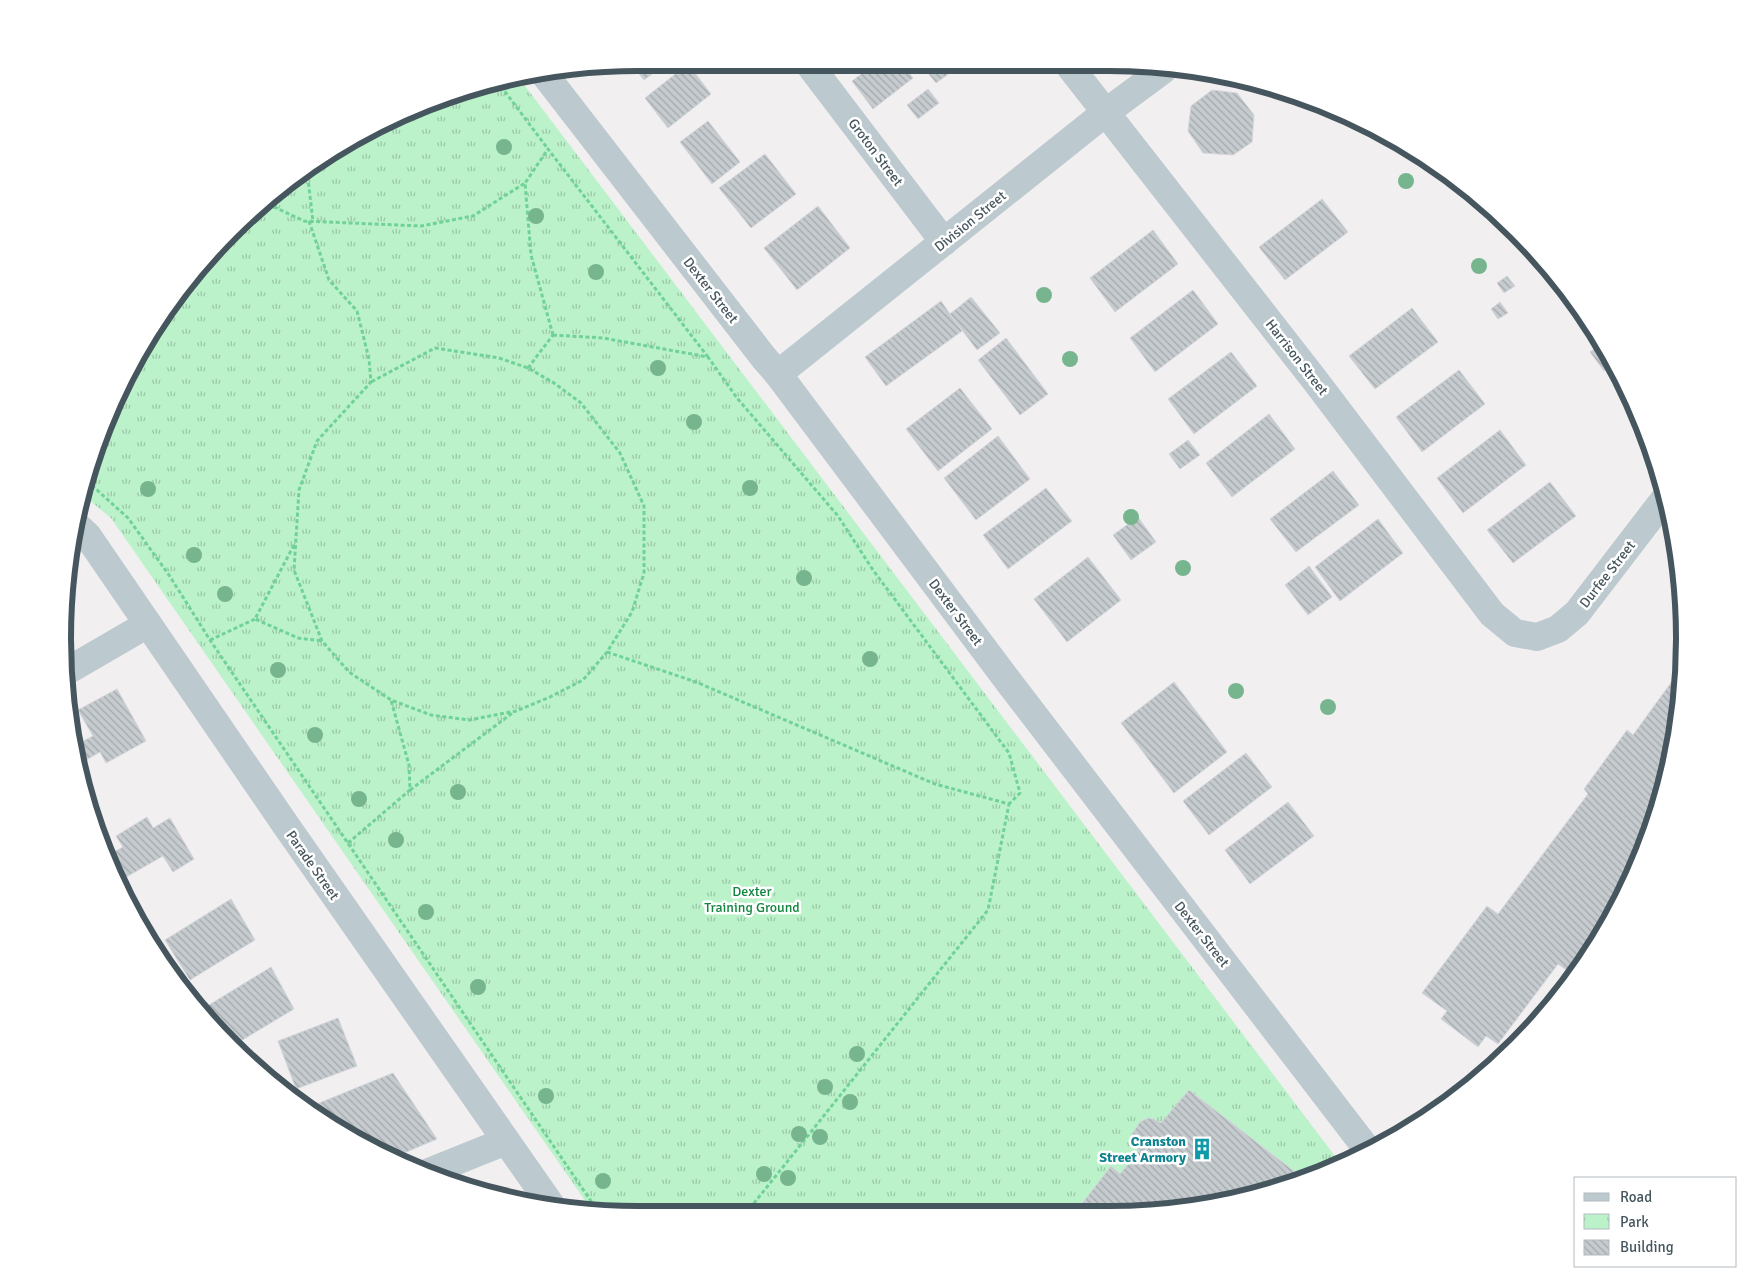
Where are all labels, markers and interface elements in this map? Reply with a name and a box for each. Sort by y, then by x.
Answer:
street label: Groton Street [845,115,907,190]
street label: Division Street [931,187,1010,255]
street label: Dexter Street [680,254,742,327]
street label: Harrison Street [1262,316,1332,399]
street label: Durfee Street [1576,537,1639,611]
street label: Dexter Street [925,576,986,649]
street label: Parade Street [282,827,343,903]
park label: Dexter Training Ground [704,883,800,916]
street label: Dexter Street [1171,898,1233,971]
place label: Cranston Street Armory [1099,1133,1186,1166]
building icon: Cranston Street Armory [1189,1136,1215,1162]
legend [1574,1177,1737,1267]
text: Road [1620,1188,1652,1206]
text: Park [1620,1213,1649,1231]
text: Building [1620,1238,1674,1256]

